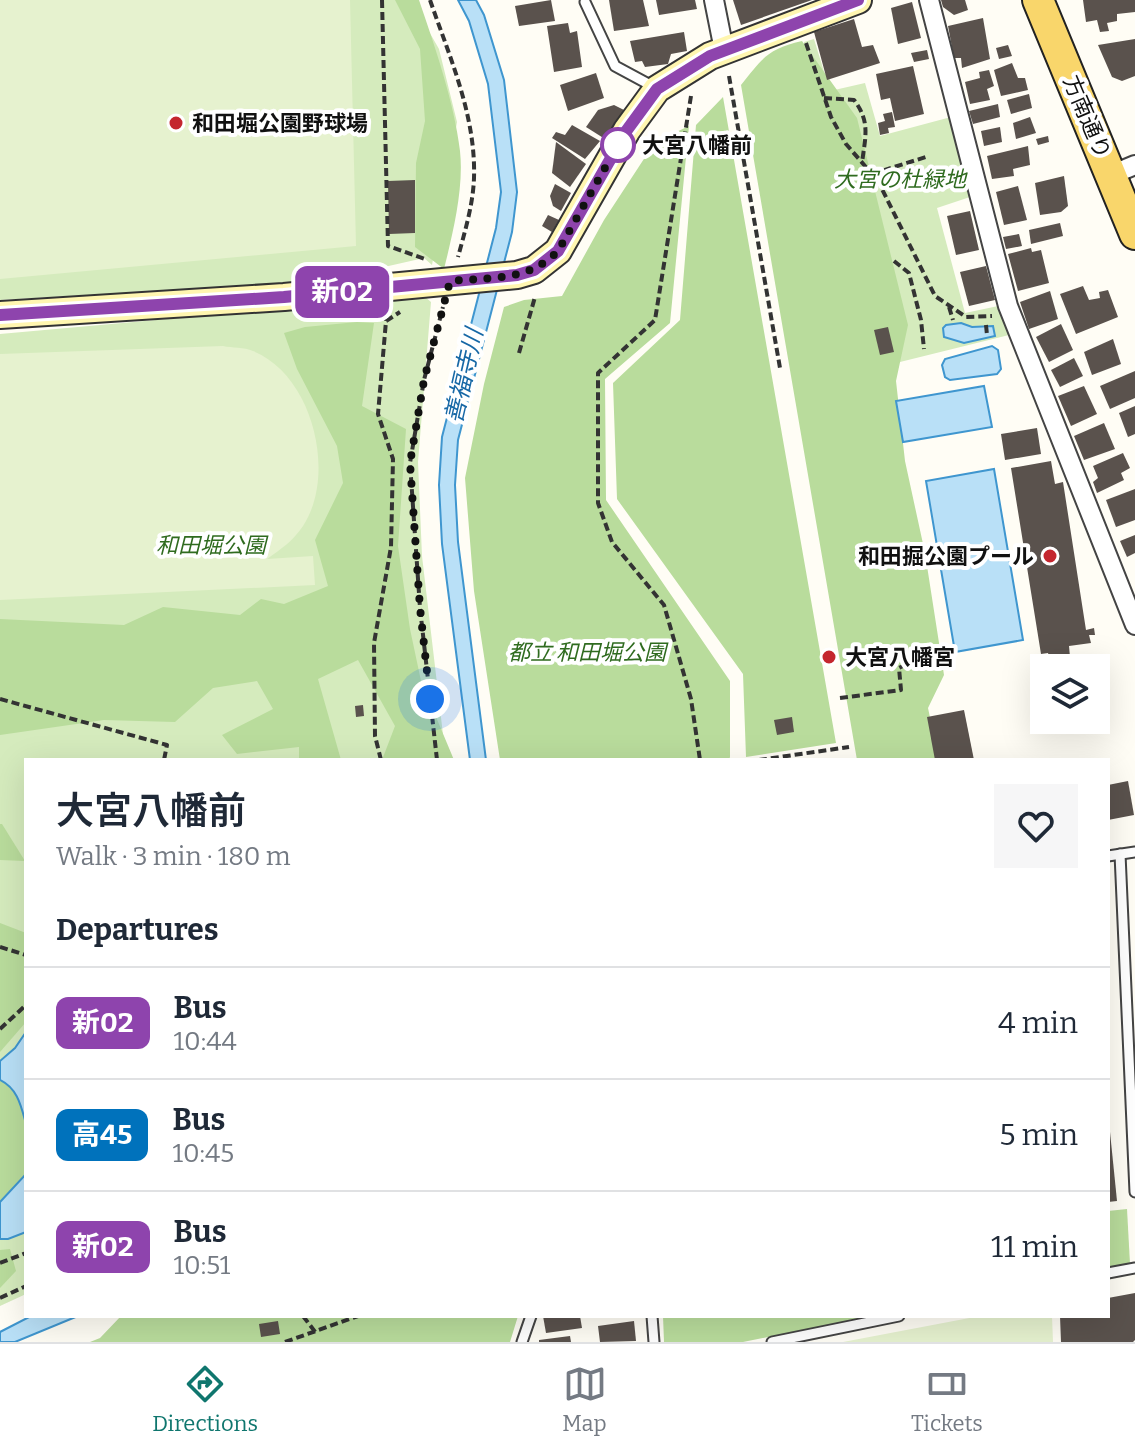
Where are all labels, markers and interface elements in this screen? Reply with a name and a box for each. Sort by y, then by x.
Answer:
street label: 方南通り [1057,71,1117,163]
place label: 和田堀公園野球場 [192,110,368,137]
marker: 和田堀公園野球場 [167,114,185,132]
marker: 大宮八幡前 [601,128,635,162]
place label: 大宮八幡前 [642,132,752,159]
park label: 大宮の杜緑地 [834,166,968,193]
line badge: 新02 [296,266,388,318]
text: 新02 [311,275,373,308]
water label: 善福寺川 [440,323,489,426]
park label: 和田堀公園 [156,532,269,559]
place label: 和田掘公園プール [858,543,1034,570]
marker: 和田掘公園プール [1041,547,1059,565]
park label: 都立 和田堀公園 [508,639,669,666]
place label: 大宮八幡宮 [845,644,955,671]
marker: 大宮八幡宮 [820,648,838,666]
map controls [1030,654,1110,734]
button: layers [1030,654,1110,734]
your location [410,679,450,719]
button: heart [994,784,1078,868]
text: 大宮八幡前 [56,788,246,834]
text: Walk · 3 min · 180 m [56,841,291,872]
text: Departures [56,912,219,948]
text: Bus [174,990,226,1026]
text: 4 min [998,1005,1078,1041]
text: 新02 [72,1006,134,1039]
text: 10:44 [174,1026,237,1057]
text: Bus [172,1102,225,1138]
text: 5 min [999,1117,1078,1153]
text: 高45 [72,1118,132,1151]
text: 10:45 [172,1138,234,1169]
text: Bus [174,1214,226,1250]
text: 11 min [991,1229,1078,1265]
text: 新02 [72,1230,134,1263]
text: 10:51 [174,1250,230,1281]
tab: Directions [152,1362,258,1437]
tab: Map [562,1362,607,1437]
tab: Tickets [911,1362,983,1437]

